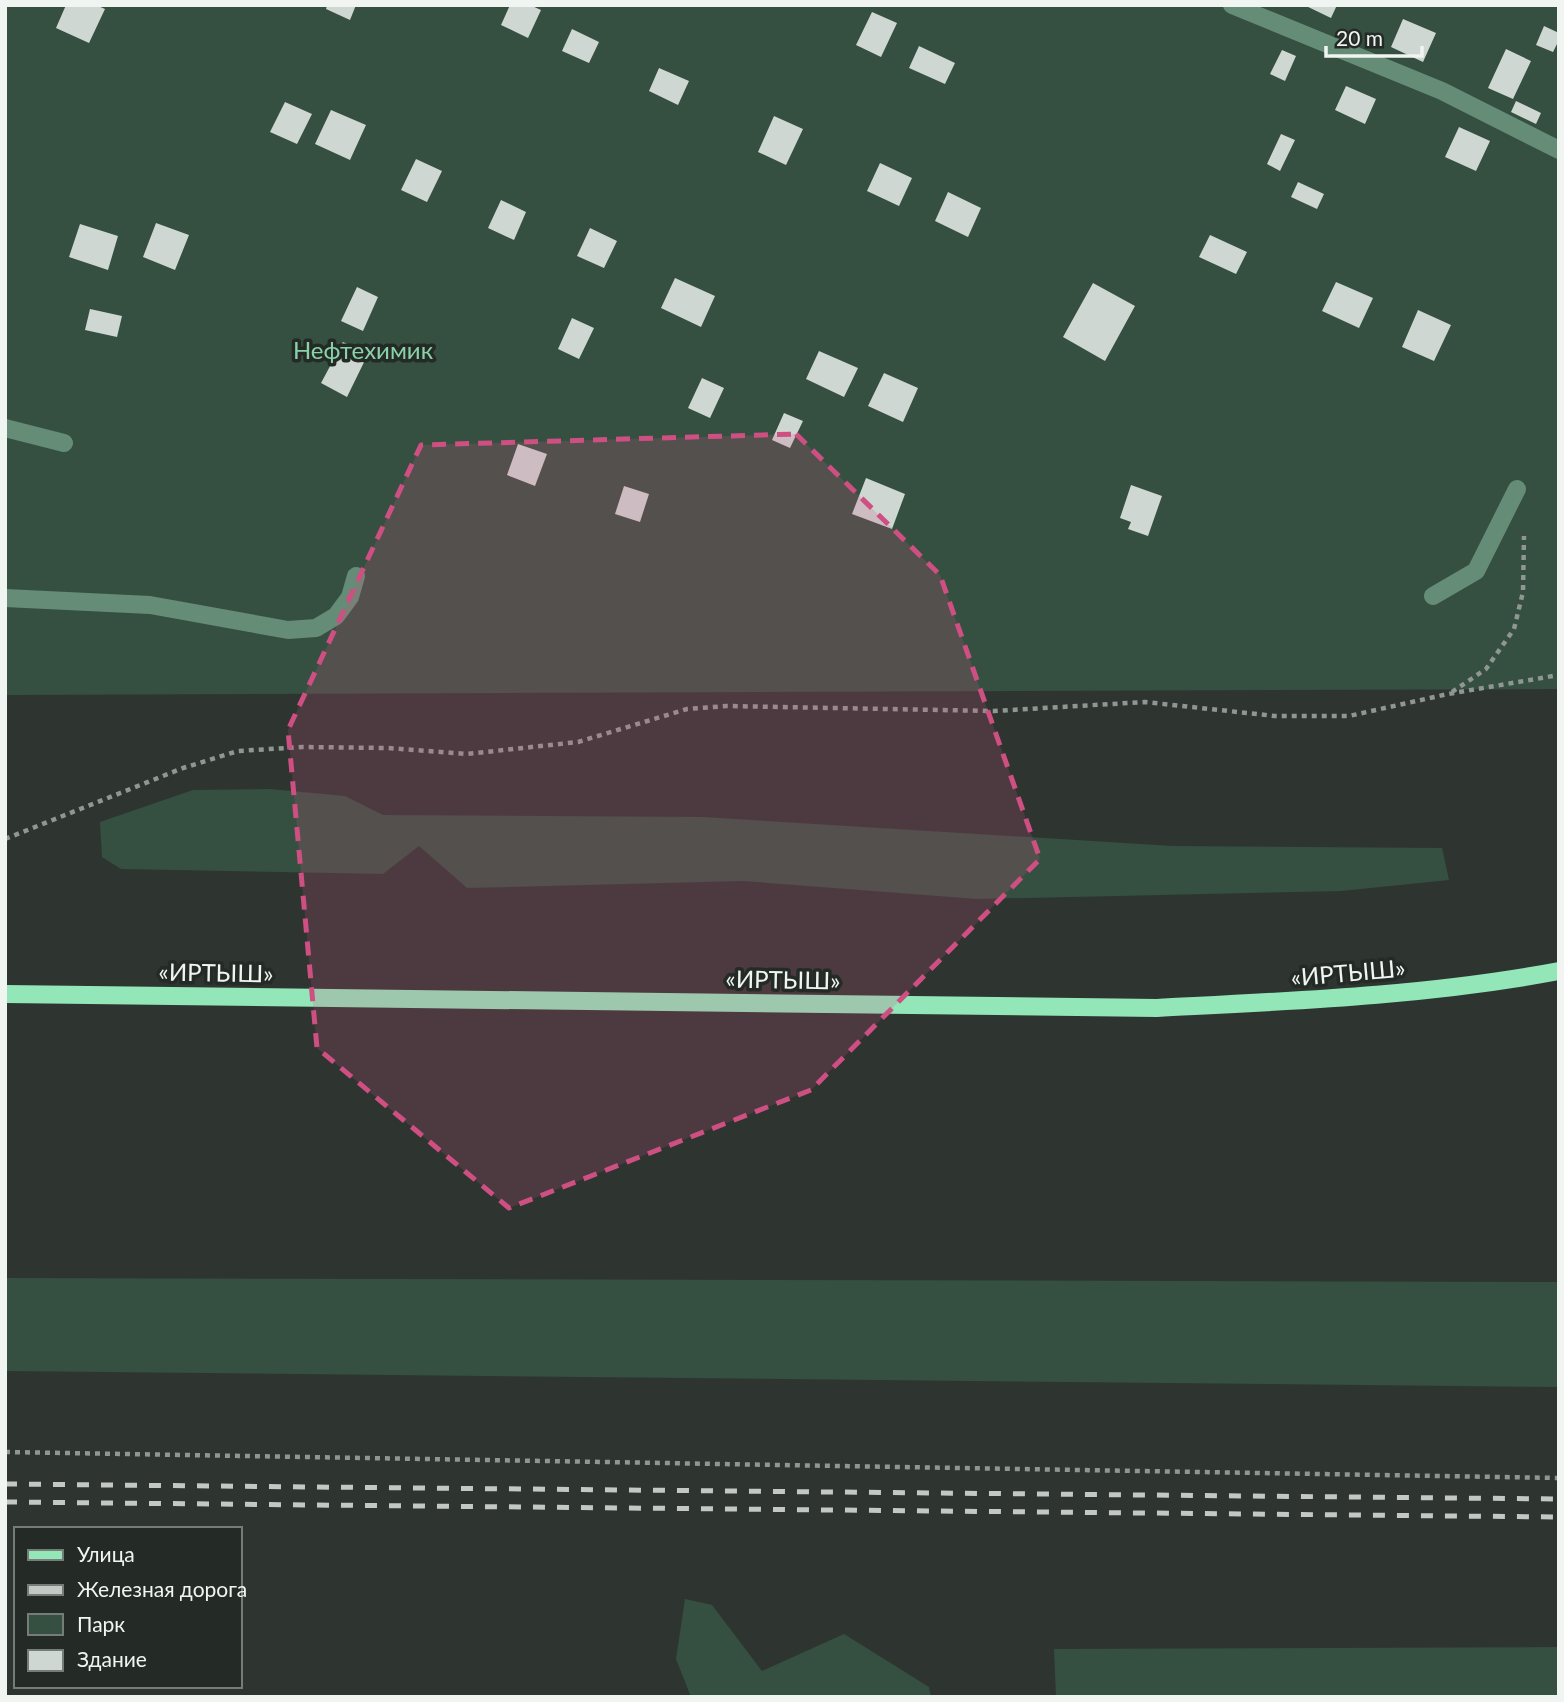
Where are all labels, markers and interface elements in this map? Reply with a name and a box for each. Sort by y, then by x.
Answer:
scale bar [1326,14,1422,58]
text: 20 m [1336,25,1383,50]
park label: Нефтехимик [293,335,434,364]
street label: «ИРТЫШ» [1289,953,1407,991]
street label: «ИРТЫШ» [158,956,274,988]
street label: «ИРТЫШ» [725,963,841,995]
legend [14,1527,242,1688]
text: Улица [77,1541,135,1566]
text: Железная дорога [77,1576,247,1601]
text: Парк [77,1611,125,1636]
text: Здание [77,1646,147,1671]

